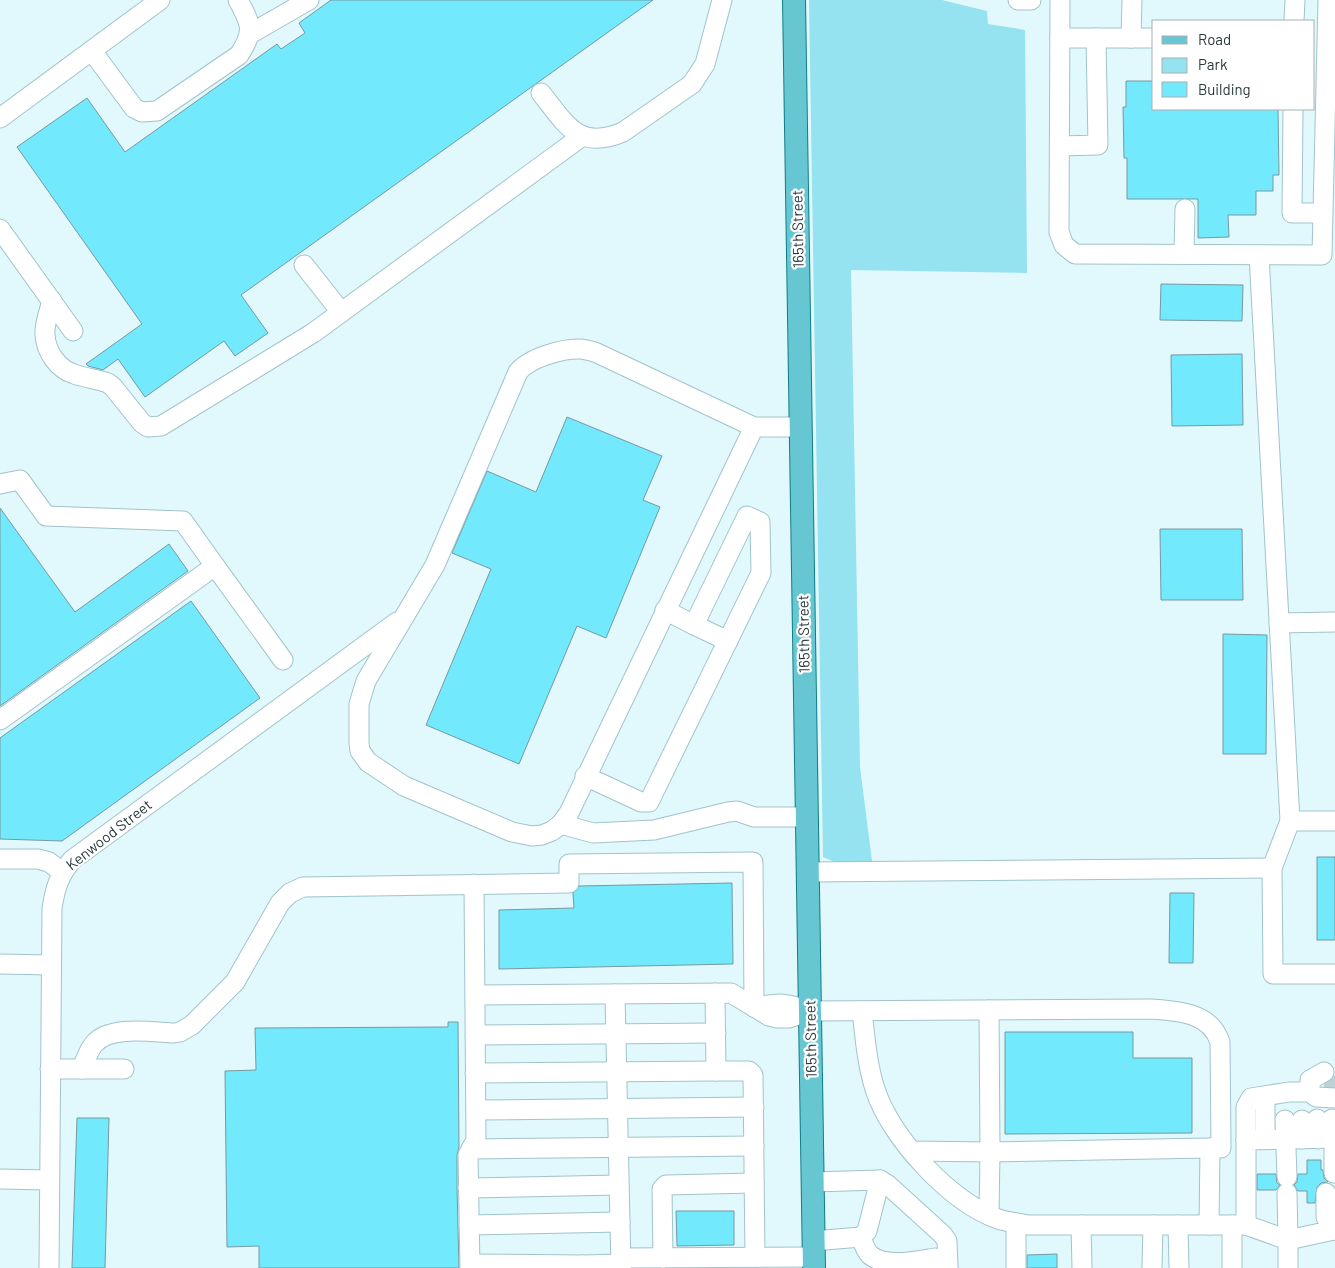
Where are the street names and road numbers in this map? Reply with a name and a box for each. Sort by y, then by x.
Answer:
street label: 165th Street [787,190,807,268]
street label: 165th Street [793,595,813,673]
street label: Kenwood Street [62,795,155,873]
street label: 165th Street [800,1000,820,1078]

